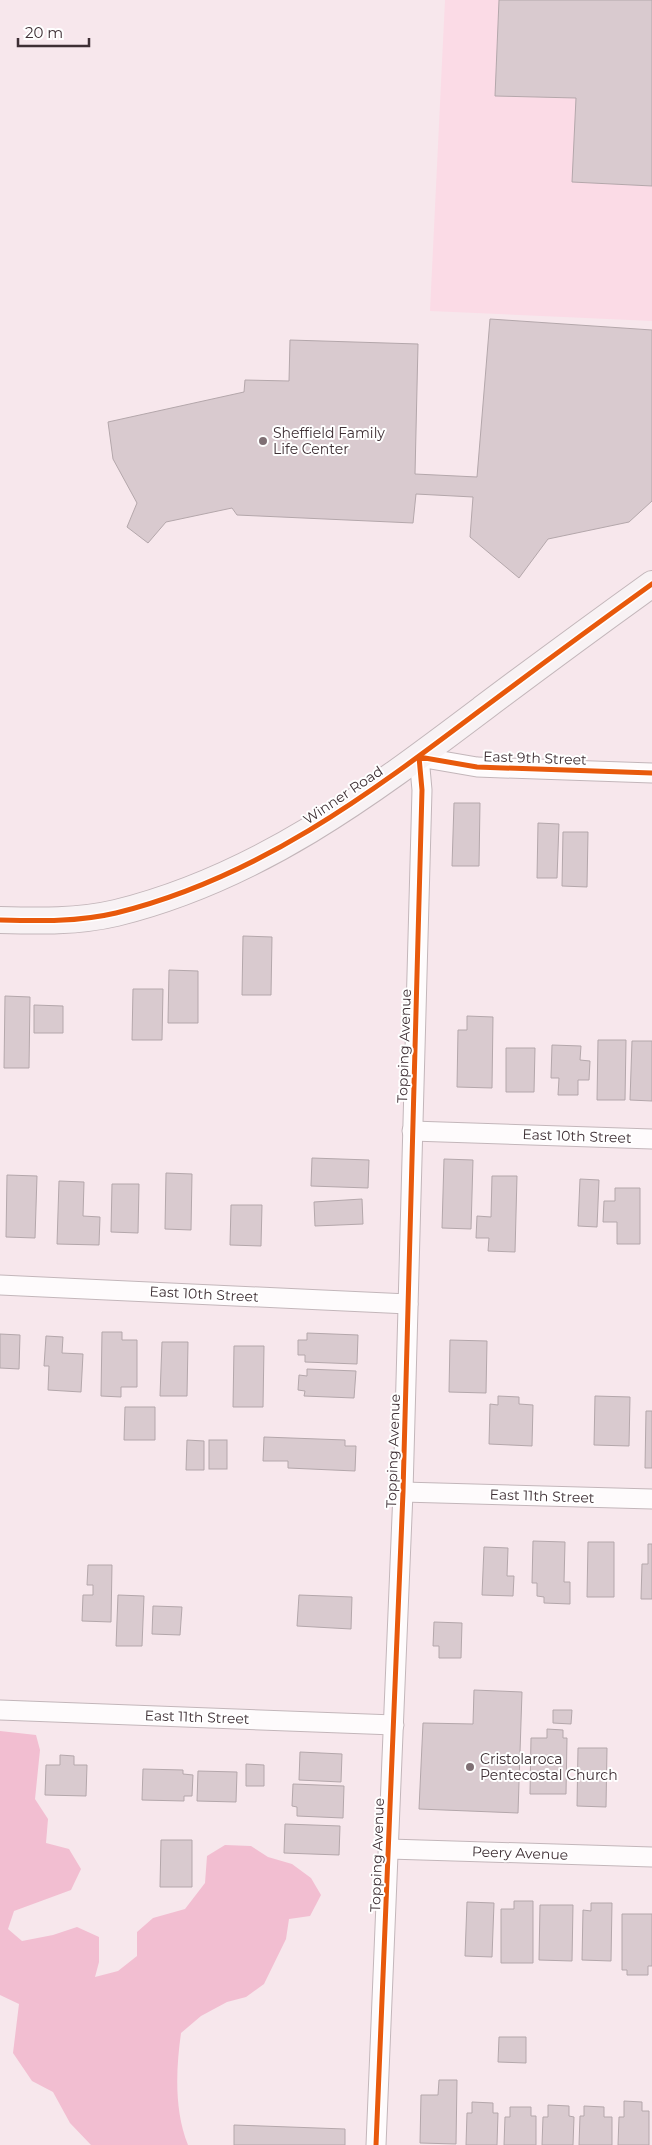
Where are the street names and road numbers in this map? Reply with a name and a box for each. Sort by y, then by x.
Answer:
street label: East 9th Street [483,747,587,769]
street label: Winner Road [300,762,386,828]
street label: Topping Avenue [393,989,415,1103]
street label: East 10th Street [522,1125,632,1147]
street label: East 10th Street [149,1282,259,1306]
street label: Topping Avenue [382,1394,404,1508]
street label: East 11th Street [489,1485,595,1507]
street label: East 11th Street [144,1706,250,1728]
street label: Topping Avenue [366,1798,388,1912]
street label: Peery Avenue [472,1842,568,1864]

